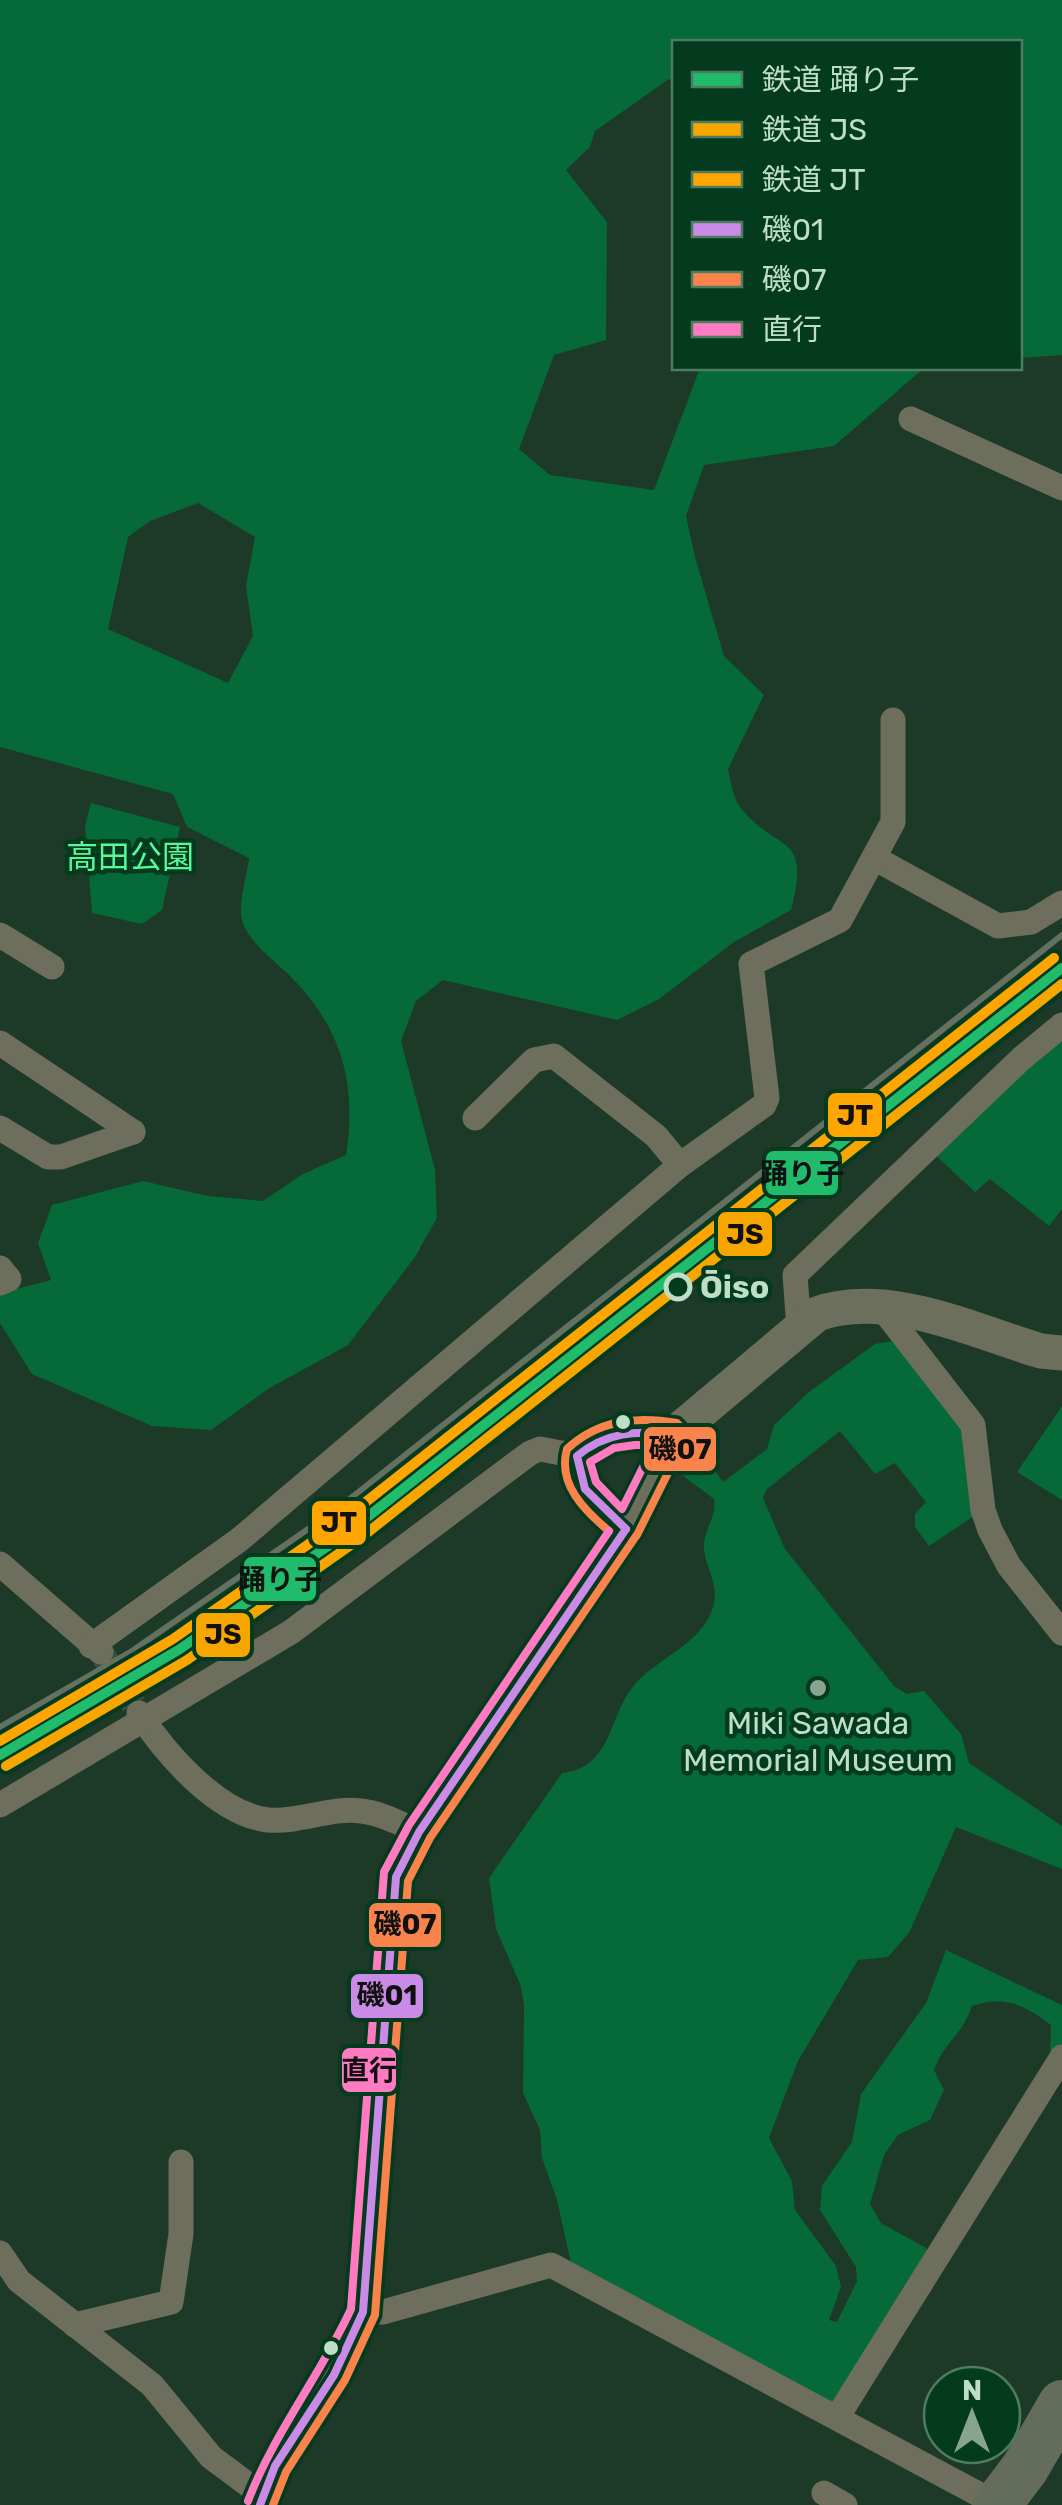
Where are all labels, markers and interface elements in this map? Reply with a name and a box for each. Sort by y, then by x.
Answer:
legend [672,40,1022,370]
text: 鉄道 踊り子 [762,62,919,98]
text: 鉄道 JS [762,112,867,148]
text: 鉄道 JT [762,162,866,198]
text: 磯01 [762,212,824,248]
text: 磯07 [762,262,826,298]
text: 直行 [762,312,822,348]
park label: 高田公園 [66,838,194,876]
line badge: JT [826,1091,884,1139]
text: JT [837,1099,874,1132]
line badge: 踊り子 [764,1149,840,1197]
text: 踊り子 [760,1157,844,1190]
line badge: JS [716,1210,774,1258]
text: JS [726,1218,764,1251]
place label: Ōiso [700,1268,769,1306]
marker: Ōiso [665,1274,691,1300]
unlabelled marker [613,1412,633,1432]
line badge: 磯07 [642,1425,718,1473]
text: 磯07 [648,1433,712,1466]
line badge: JT [310,1499,368,1547]
text: JT [321,1506,358,1539]
line badge: 踊り子 [242,1555,318,1603]
text: 踊り子 [238,1563,322,1596]
line badge: JS [194,1611,252,1659]
text: JS [204,1618,242,1651]
marker: Miki Sawada Memorial Museum [807,1677,829,1699]
place label: Miki Sawada Memorial Museum [683,1704,953,1779]
line badge: 磯07 [367,1901,443,1949]
text: 磯07 [373,1908,437,1941]
line badge: 磯01 [349,1972,425,2020]
text: 磯01 [357,1979,417,2012]
line badge: 直行 [340,2046,398,2094]
text: 直行 [341,2054,397,2087]
unlabelled marker [321,2338,341,2358]
north arrow [922,2365,1022,2465]
text: N [962,2374,982,2407]

